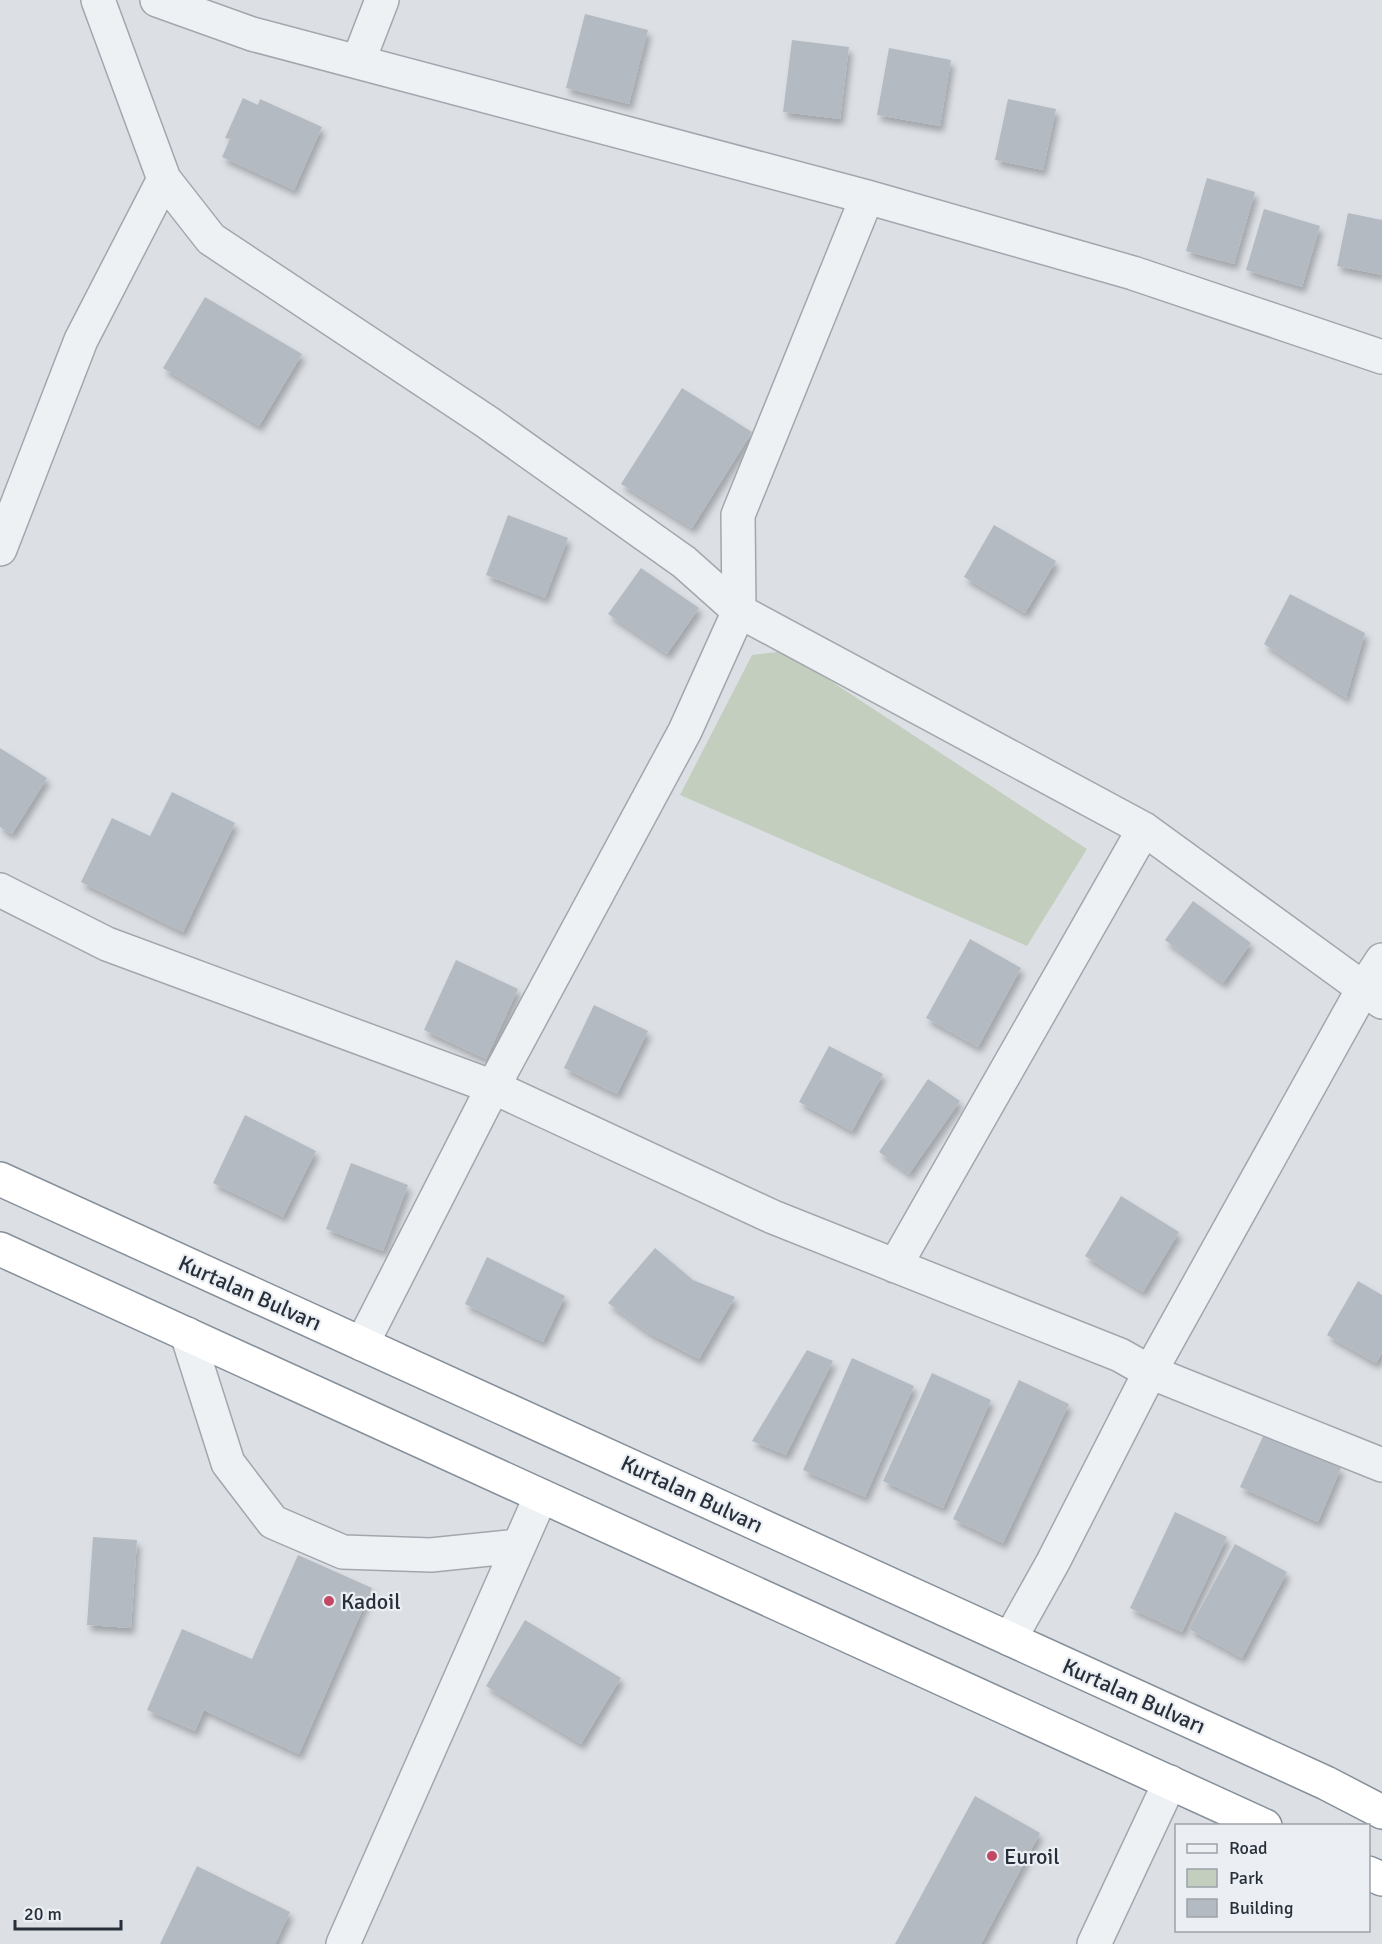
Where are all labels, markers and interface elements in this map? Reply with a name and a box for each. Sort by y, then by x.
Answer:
street label: Kurtalan Bulvarı [174,1249,326,1337]
street label: Kurtalan Bulvarı [617,1449,767,1539]
place label: Kadoil [341,1588,401,1615]
marker: Kadoil [322,1594,336,1608]
street label: Kurtalan Bulvarı [1058,1652,1210,1740]
legend [1175,1824,1370,1932]
text: Road [1229,1837,1268,1859]
place label: Euroil [1004,1843,1060,1870]
marker: Euroil [985,1849,999,1863]
text: Park [1229,1867,1264,1889]
scale bar [15,1893,122,1931]
text: Building [1229,1897,1293,1919]
text: 20 m [24,1903,62,1925]

